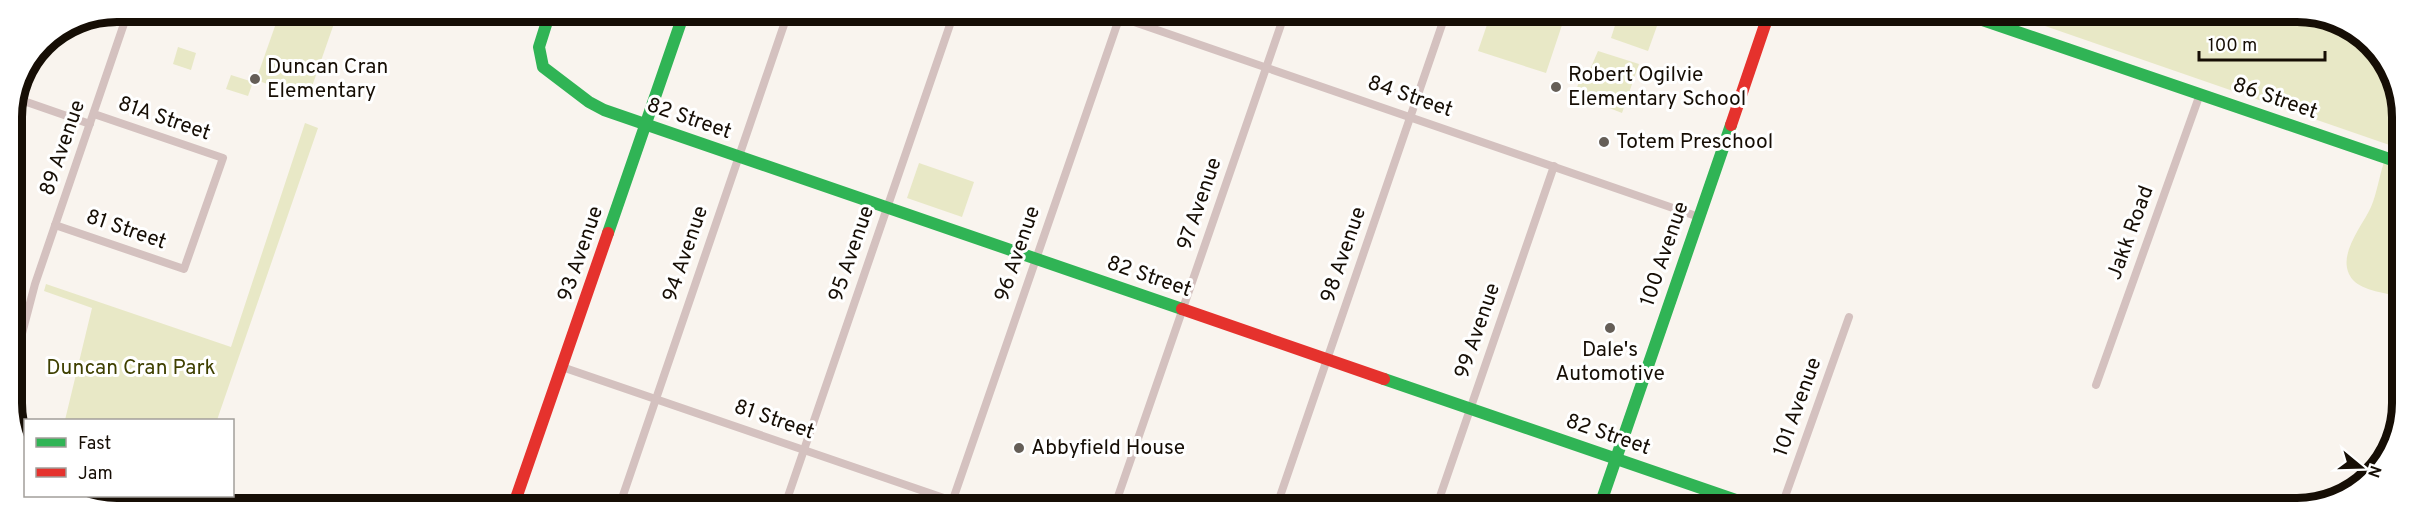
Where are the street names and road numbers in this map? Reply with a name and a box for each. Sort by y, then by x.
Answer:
street label: 84 Street [1364,70,1456,124]
street label: 86 Street [2229,72,2321,126]
street label: 81A Street [114,91,214,147]
street label: 82 Street [643,92,735,146]
street label: 89 Avenue [34,97,92,199]
street label: 97 Avenue [1172,154,1228,254]
street label: Jakk Road [2101,182,2161,284]
street label: 100 Avenue [1635,198,1695,310]
street label: 94 Avenue [657,202,715,306]
street label: 95 Avenue [823,202,881,306]
street label: 93 Avenue [552,203,610,305]
street label: 96 Avenue [989,203,1047,305]
street label: 98 Avenue [1315,203,1373,307]
street label: 81 Street [82,204,170,256]
street label: 82 Street [1103,250,1195,304]
street label: 99 Avenue [1449,280,1507,382]
street label: 101 Avenue [1768,354,1828,460]
street label: 81 Street [730,394,818,446]
street label: 82 Street [1562,408,1654,462]

